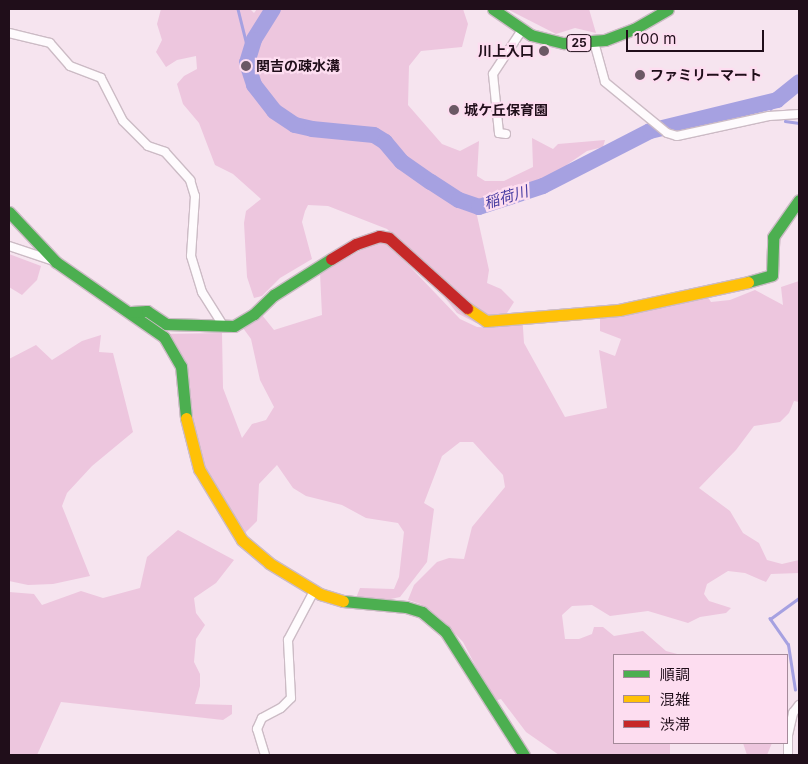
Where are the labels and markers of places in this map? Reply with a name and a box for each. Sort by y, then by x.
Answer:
place label: 川上入口 [478,43,534,59]
marker: 川上入口 [538,45,550,57]
place label: 関吉の疎水溝 [256,58,340,74]
marker: 関吉の疎水溝 [240,60,252,72]
place label: ファミリーマート [650,67,762,83]
marker: ファミリーマート [634,69,646,81]
place label: 城ケ丘保育園 [464,102,548,118]
marker: 城ケ丘保育園 [448,104,460,116]

